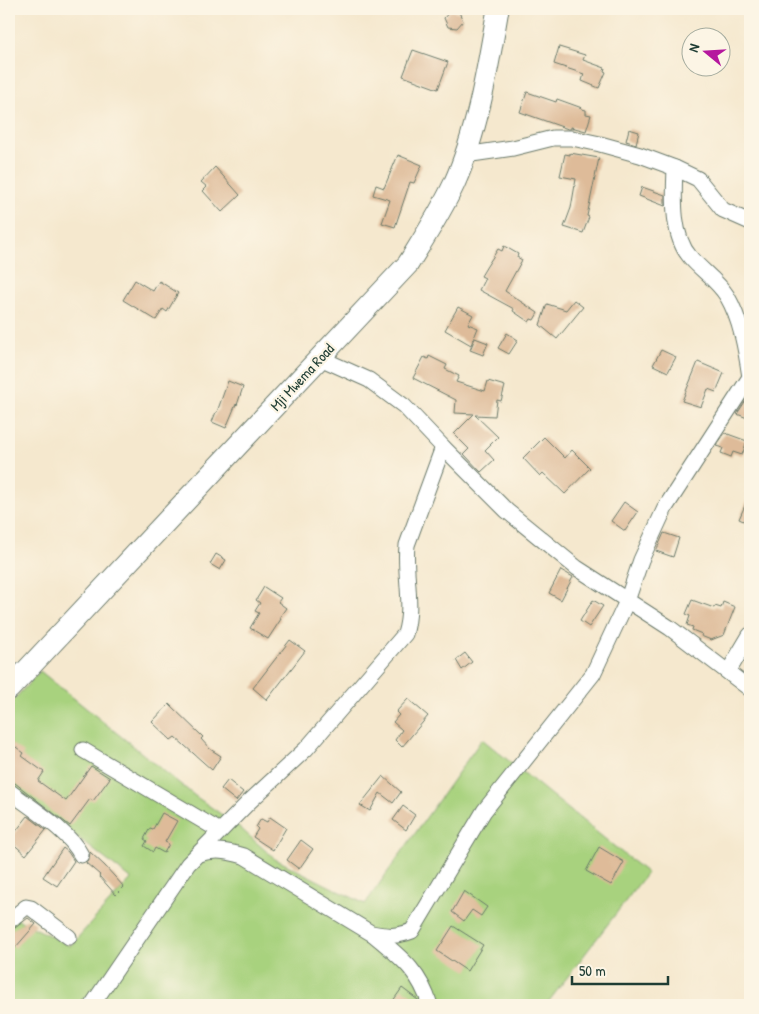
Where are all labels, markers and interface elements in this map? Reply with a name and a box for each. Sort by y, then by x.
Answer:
north arrow [682,28,732,78]
text: N [683,41,704,54]
street label: Mji Mwema Road [265,339,339,415]
scale bar [572,954,668,986]
text: 50 m [579,960,606,981]

